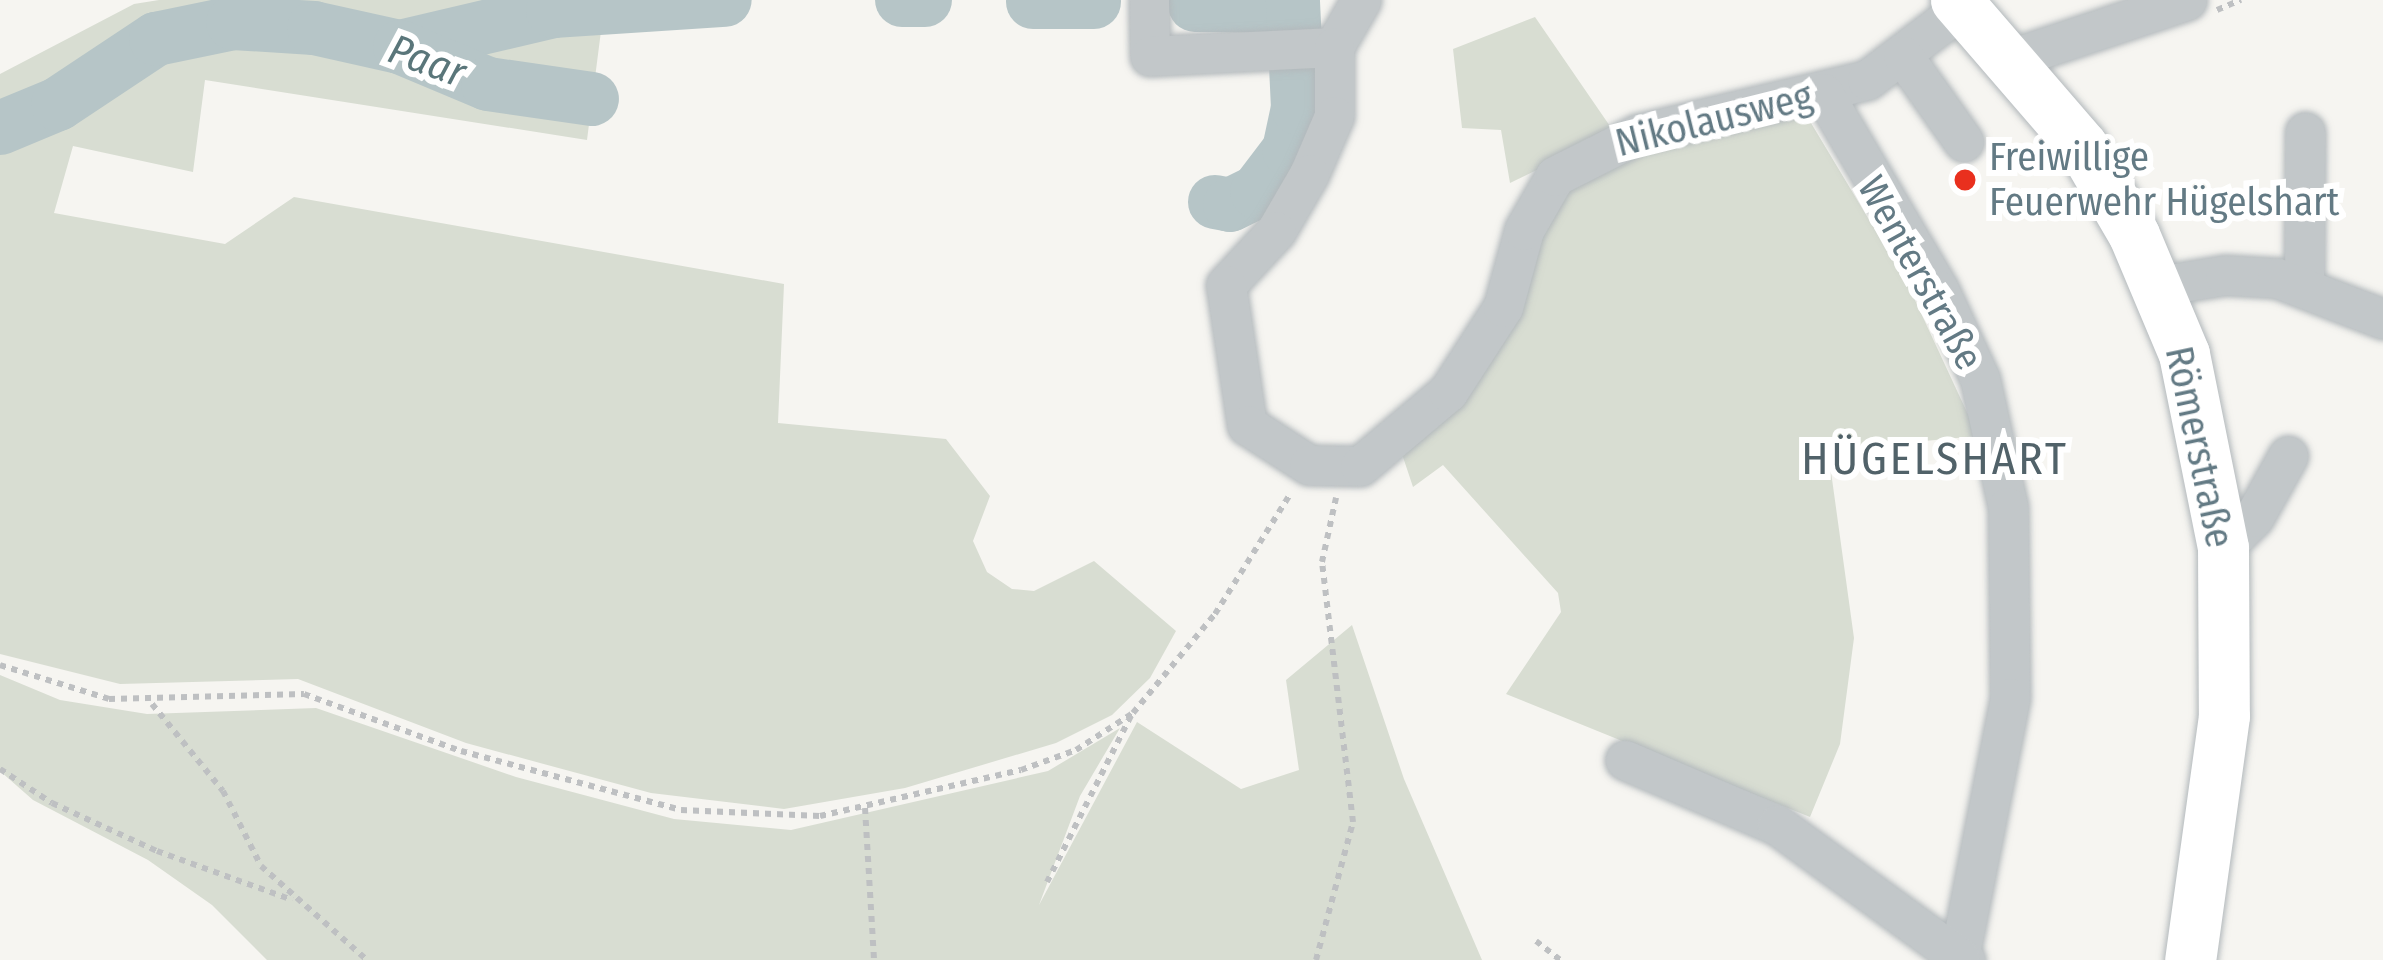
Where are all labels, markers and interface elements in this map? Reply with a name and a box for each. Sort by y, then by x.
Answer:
water label: Paar [382,24,472,98]
street label: Nikolausweg [1611,73,1817,167]
place label: Freiwillige Feuerwehr Hügelshart [1989,135,2339,226]
marker: Freiwillige Feuerwehr Hügelshart [1952,167,1978,193]
street label: Wenterstraße [1848,168,1992,378]
street label: Römerstraße [2155,342,2243,552]
district label: HÜGELSHART [1801,433,2069,487]

